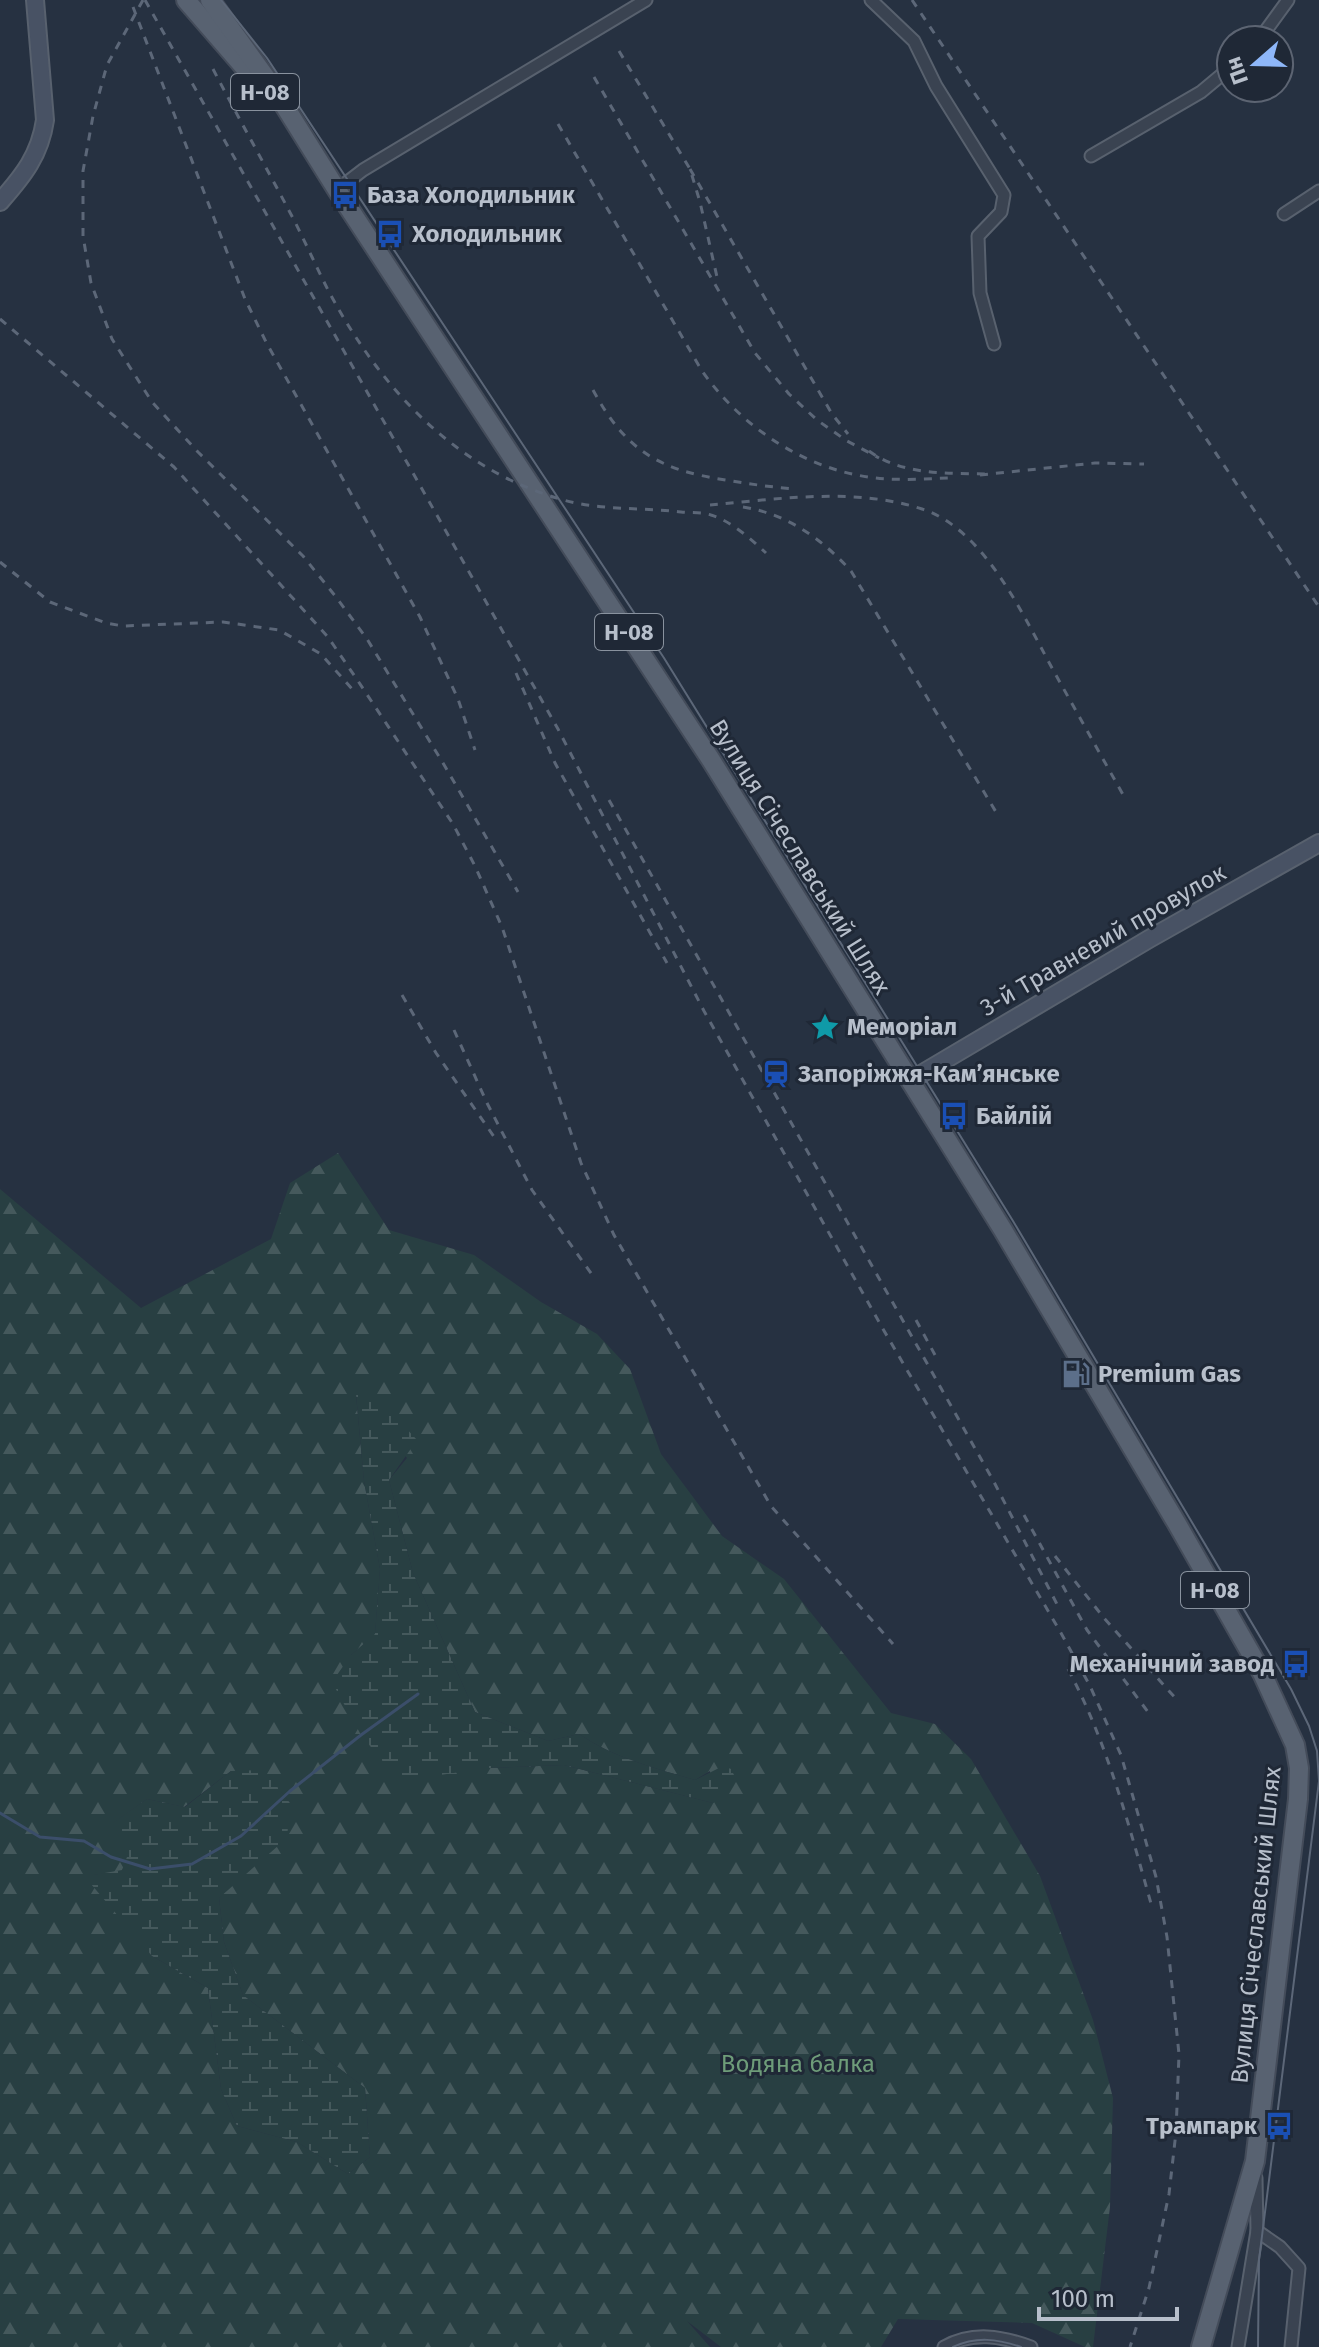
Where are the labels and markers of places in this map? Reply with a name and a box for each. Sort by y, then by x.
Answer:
bus stop icon: База Холодильник [330,180,360,210]
place label: База Холодильник [367,181,576,209]
bus stop icon: Холодильник [375,219,405,249]
place label: Холодильник [411,220,563,248]
place icon: Меморіал [810,1012,840,1042]
place label: Меморіал [847,1013,957,1041]
station icon: Запоріжжя-Кам’янське [761,1059,791,1089]
place label: Запоріжжя-Кам’янське [797,1060,1060,1088]
bus stop icon: Байлій [939,1101,969,1131]
place label: Байлій [976,1102,1052,1130]
fuel station icon: Premium Gas [1061,1359,1091,1389]
place label: Premium Gas [1098,1360,1241,1388]
bus stop icon: Механічний завод [1281,1649,1311,1679]
place label: Механічний завод [1070,1650,1275,1678]
bus stop icon: Трампарк [1264,2111,1294,2141]
place label: Трампарк [1146,2112,1258,2140]

